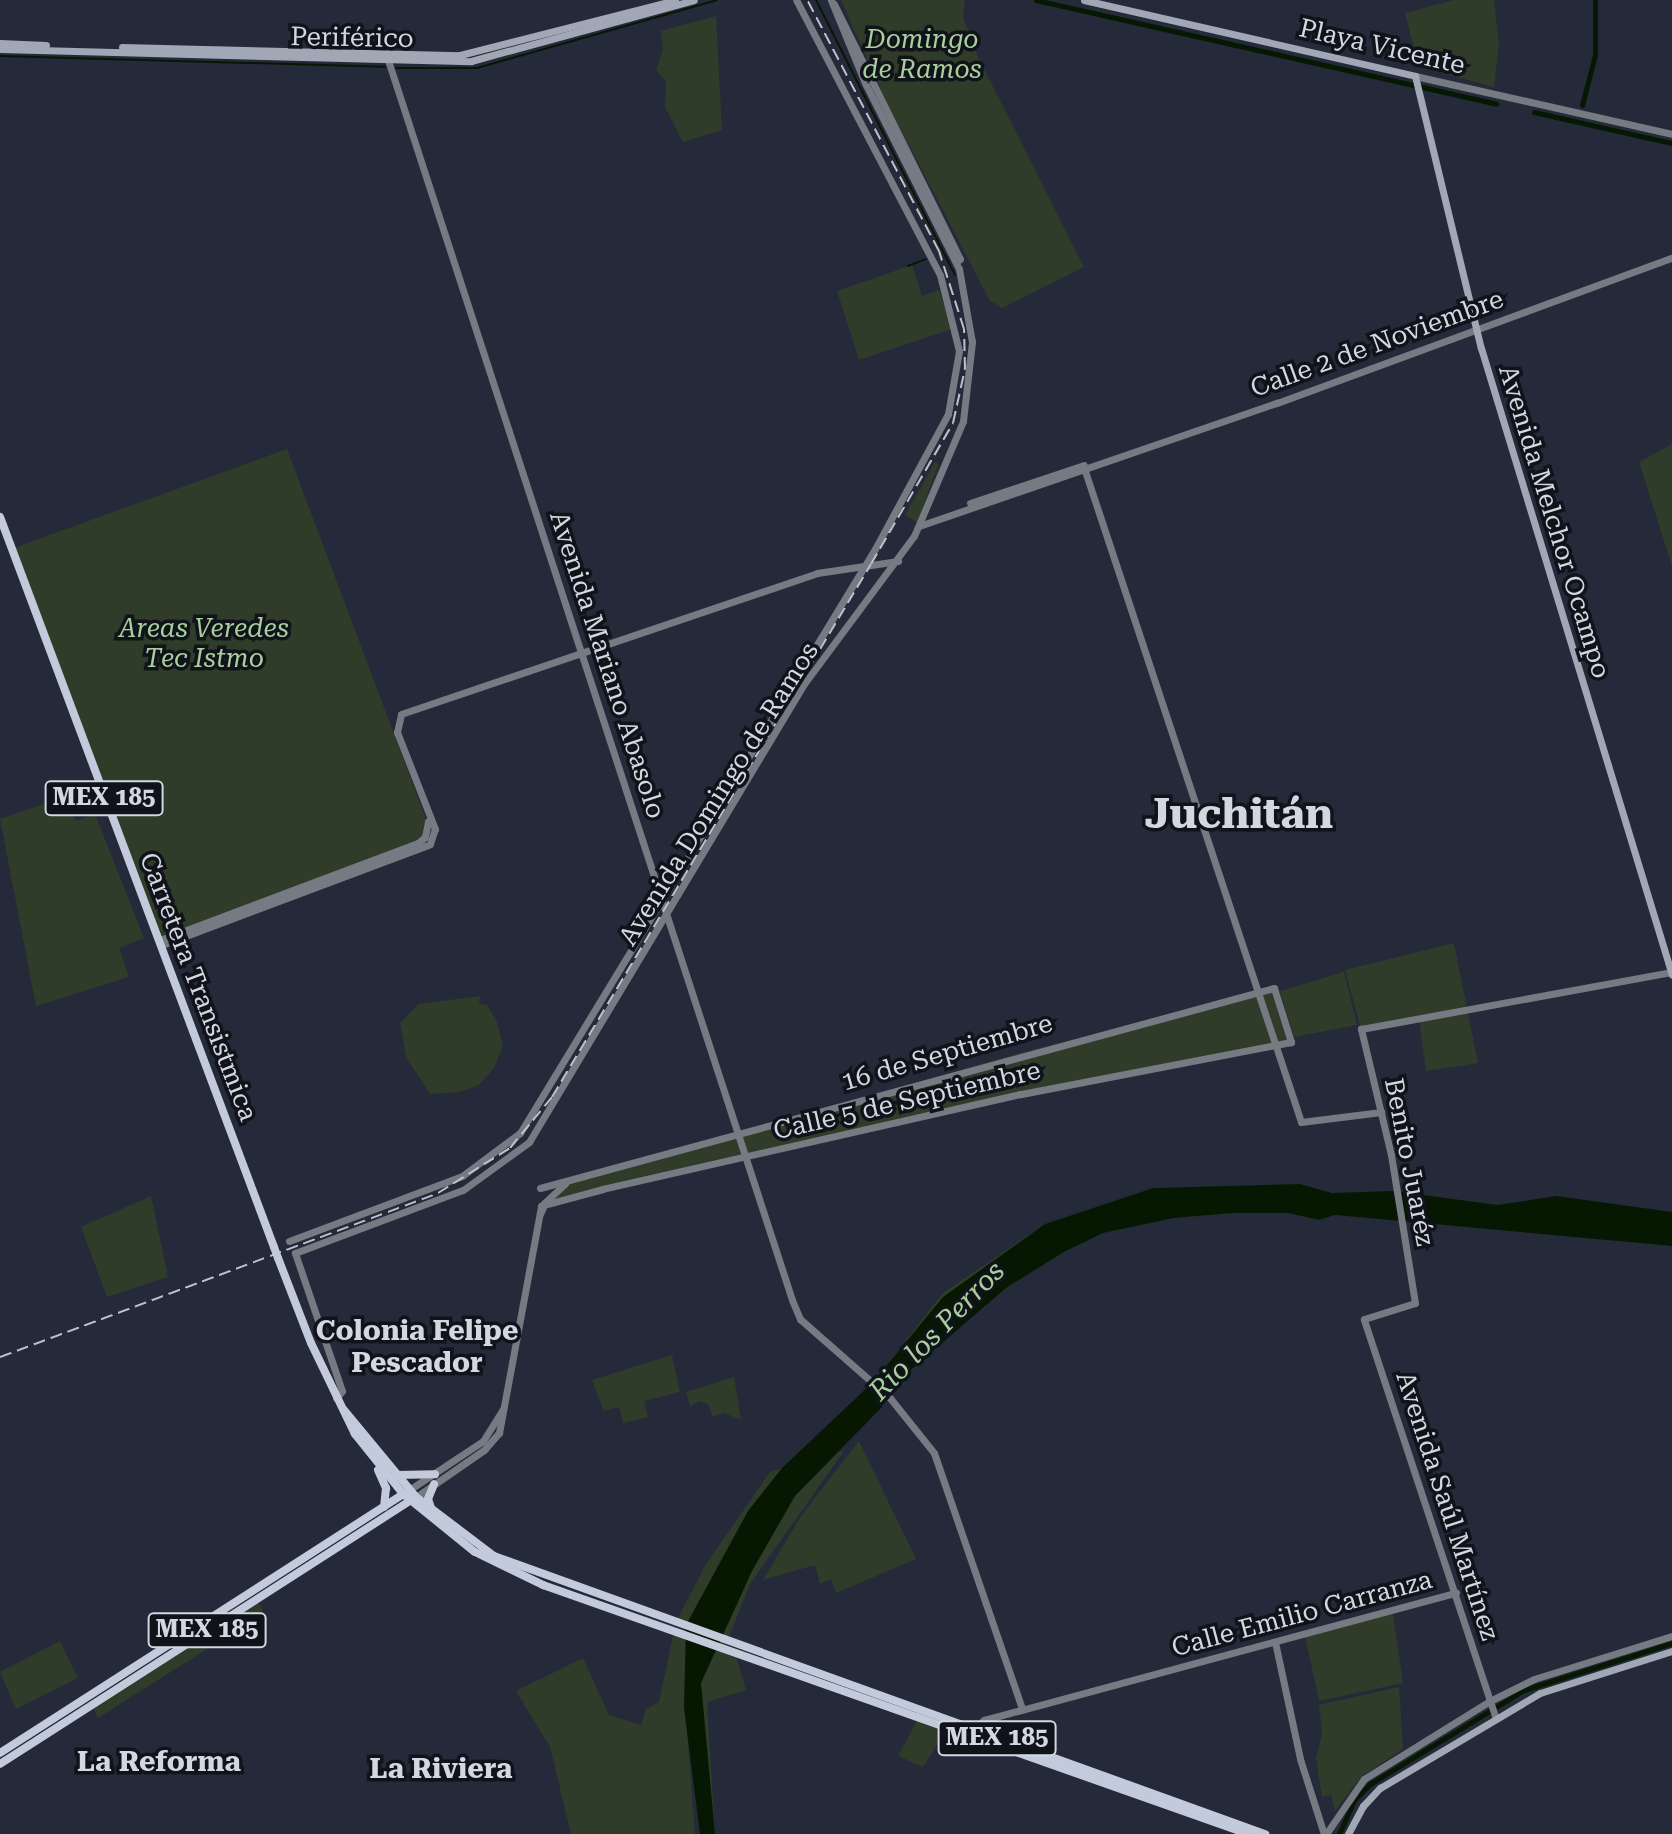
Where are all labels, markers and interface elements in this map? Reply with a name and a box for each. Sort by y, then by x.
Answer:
street label: Playa Vicente [1296,13,1468,81]
street label: Periférico [290,21,414,55]
park label: Domingo de Ramos [862,24,982,86]
street label: Calle 2 de Noviembre [1246,284,1508,404]
street label: Avenida Melchor Ocampo [1491,362,1617,682]
street label: Avenida Mariano Abasolo [543,508,671,822]
park label: Areas Veredes Tec Istmo [119,613,289,674]
street label: Avenida Domingo de Ramos [613,637,825,951]
road number: MEX 185 [44,778,164,818]
district label: Juchitán [1145,789,1333,839]
street label: Carretera Transistmica [132,848,264,1126]
street label: 16 de Septiembre [838,1008,1056,1098]
street label: Calle 5 de Septiembre [770,1055,1044,1147]
street label: Benito Juaréz [1377,1075,1441,1249]
water label: Rio los Perros [862,1254,1012,1408]
district label: Colonia Felipe Pescador [316,1314,518,1380]
street label: Avenida Saúl Martínez [1389,1368,1505,1644]
street label: Calle Emilio Carranza [1168,1564,1436,1664]
road number: MEX 185 [147,1610,267,1650]
road number: MEX 185 [937,1718,1057,1758]
district label: La Reforma [77,1745,241,1779]
district label: La Riviera [370,1752,512,1786]

